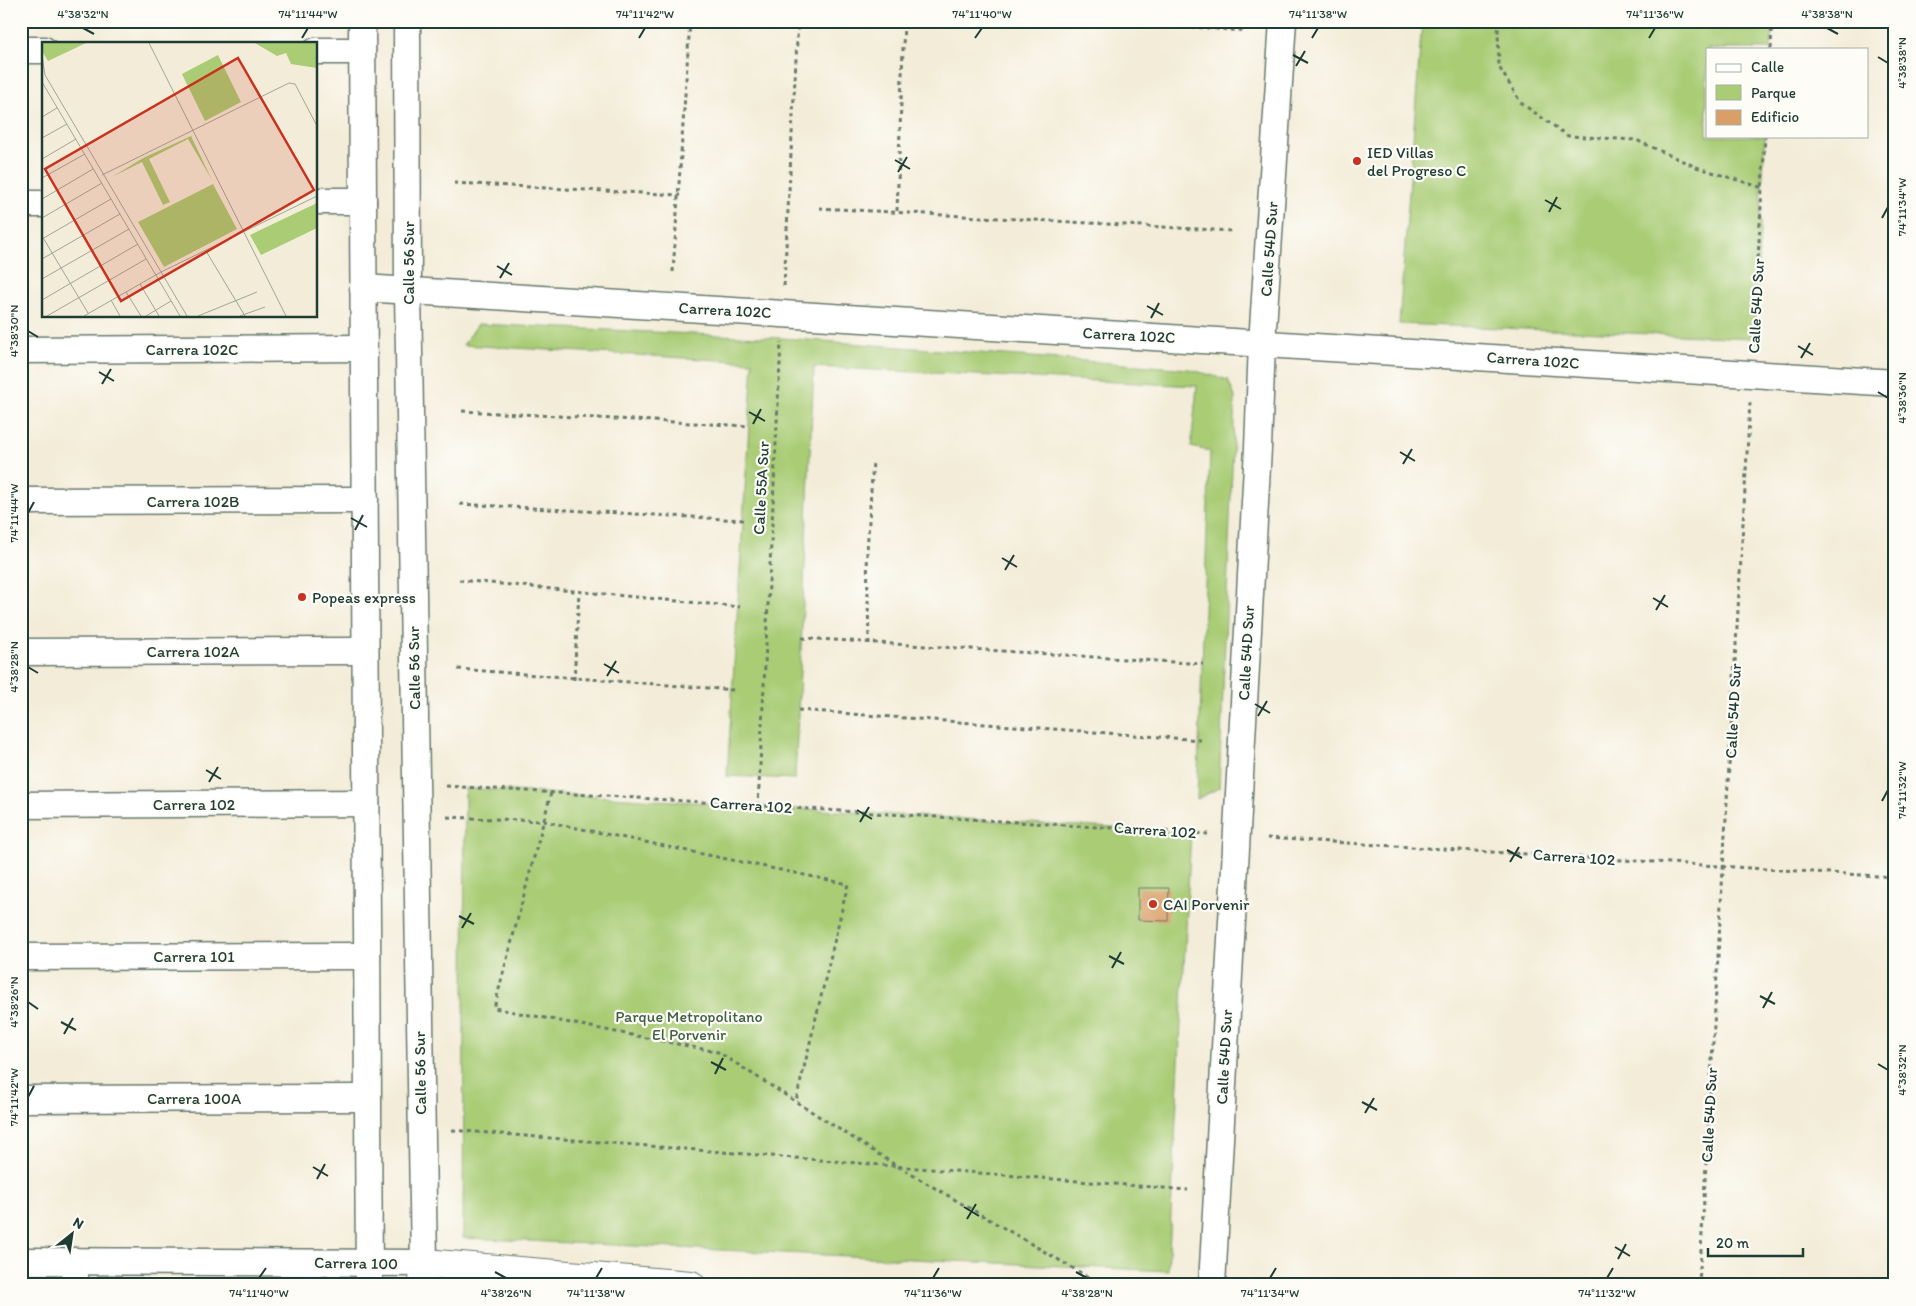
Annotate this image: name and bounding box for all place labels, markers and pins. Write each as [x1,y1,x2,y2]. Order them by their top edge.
place label: IED Villas del Progreso C [1367,143,1466,180]
marker: IED Villas del Progreso C [1351,155,1363,167]
place label: Popeas express [312,588,416,607]
marker: Popeas express [296,591,308,603]
place label: CAI Porvenir [1163,895,1250,914]
marker: CAI Porvenir [1147,898,1159,910]

